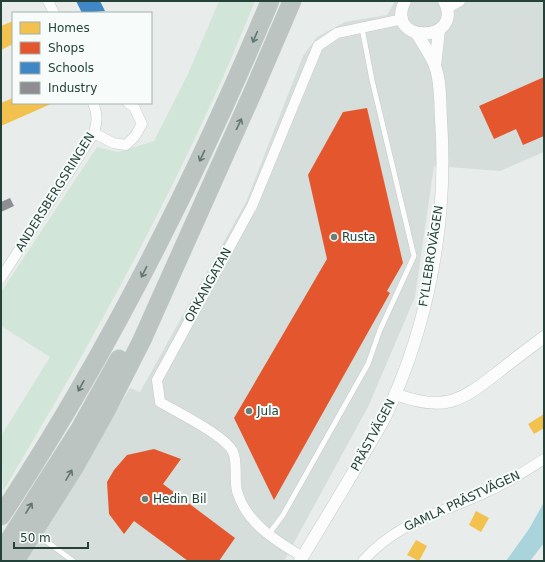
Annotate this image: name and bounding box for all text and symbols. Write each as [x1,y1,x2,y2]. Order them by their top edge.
legend [12,12,152,104]
text: Homes [48,21,90,35]
one-way arrow [250,31,258,43]
text: Shops [48,41,84,55]
text: Schools [48,61,94,75]
text: Industry [48,81,97,95]
one-way arrow [235,118,243,130]
street label: ANDERSBERGSRINGEN [13,130,97,254]
one-way arrow [198,149,205,161]
street label: FYLLEBROVÄGEN [415,204,446,308]
place label: Rusta [342,230,376,244]
marker: Rusta [329,232,339,242]
street label: ORKANGATAN [182,245,234,325]
one-way arrow [140,266,147,278]
one-way arrow [77,380,85,392]
street label: PRÄSTVÄGEN [347,396,398,473]
place label: Jula [256,404,279,418]
marker: Jula [244,406,254,416]
street label: GAMLA PRÄSTVÄGEN [401,467,522,534]
one-way arrow [66,469,74,481]
place label: Hedin Bil [153,492,207,506]
marker: Hedin Bil [140,494,150,504]
one-way arrow [25,503,34,514]
scale bar [14,524,88,550]
text: 50 m [20,531,51,545]

